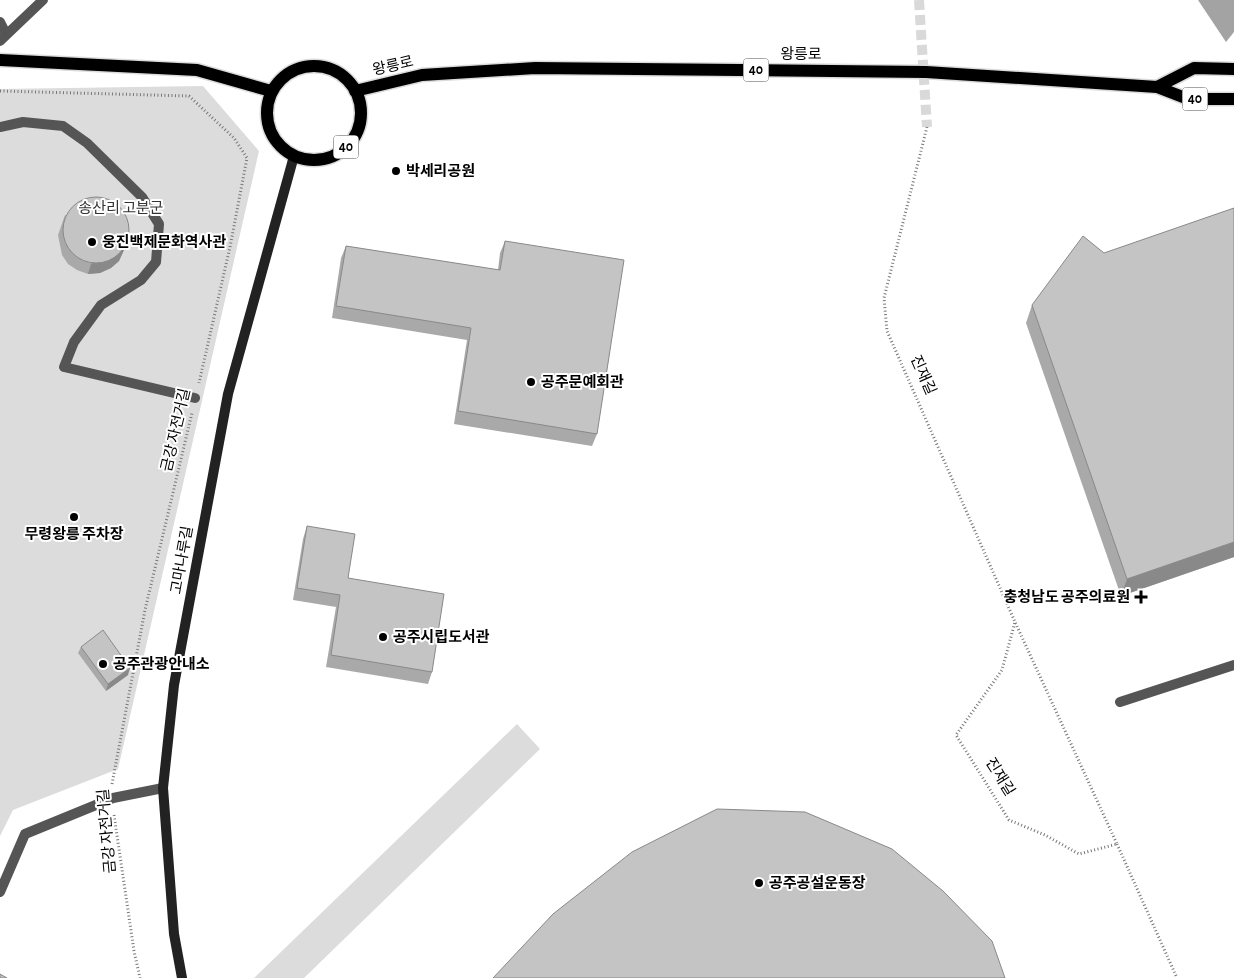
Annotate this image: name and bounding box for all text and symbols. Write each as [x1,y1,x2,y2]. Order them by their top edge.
street label: 왕릉로 [780,46,822,62]
street label: 왕릉로 [371,53,415,78]
road number: 40 [744,58,768,82]
road number: 40 [1182,88,1208,110]
road number: 40 [334,136,358,158]
place label: 박세리공원 [406,163,475,179]
marker: 박세리공원 [390,165,402,177]
park label: 송산리 고분군 [78,200,164,216]
place label: 웅진백제문화역사관 [102,234,226,250]
marker: 웅진백제문화역사관 [86,236,98,248]
street label: 진재길 [908,353,939,397]
place label: 공주문예회관 [541,374,624,390]
marker: 공주문예회관 [525,376,537,388]
street label: 금강 자전거길 [158,387,193,473]
marker: 무령왕릉 주차장 [68,511,80,523]
street label: 고마나루길 [168,525,195,595]
place label: 무령왕릉 주차장 [25,526,124,542]
place label: 충청남도 공주의료원 [1004,589,1130,605]
marker: 충청남도 공주의료원 [1134,590,1148,604]
place label: 공주시립도서관 [393,629,490,645]
marker: 공주시립도서관 [377,631,389,643]
place label: 공주관광안내소 [113,656,210,672]
marker: 공주관광안내소 [97,658,109,670]
street label: 진재길 [983,755,1018,799]
street label: 금강 자전거길 [95,788,118,874]
place label: 공주공설운동장 [769,875,866,891]
marker: 공주공설운동장 [753,877,765,889]

